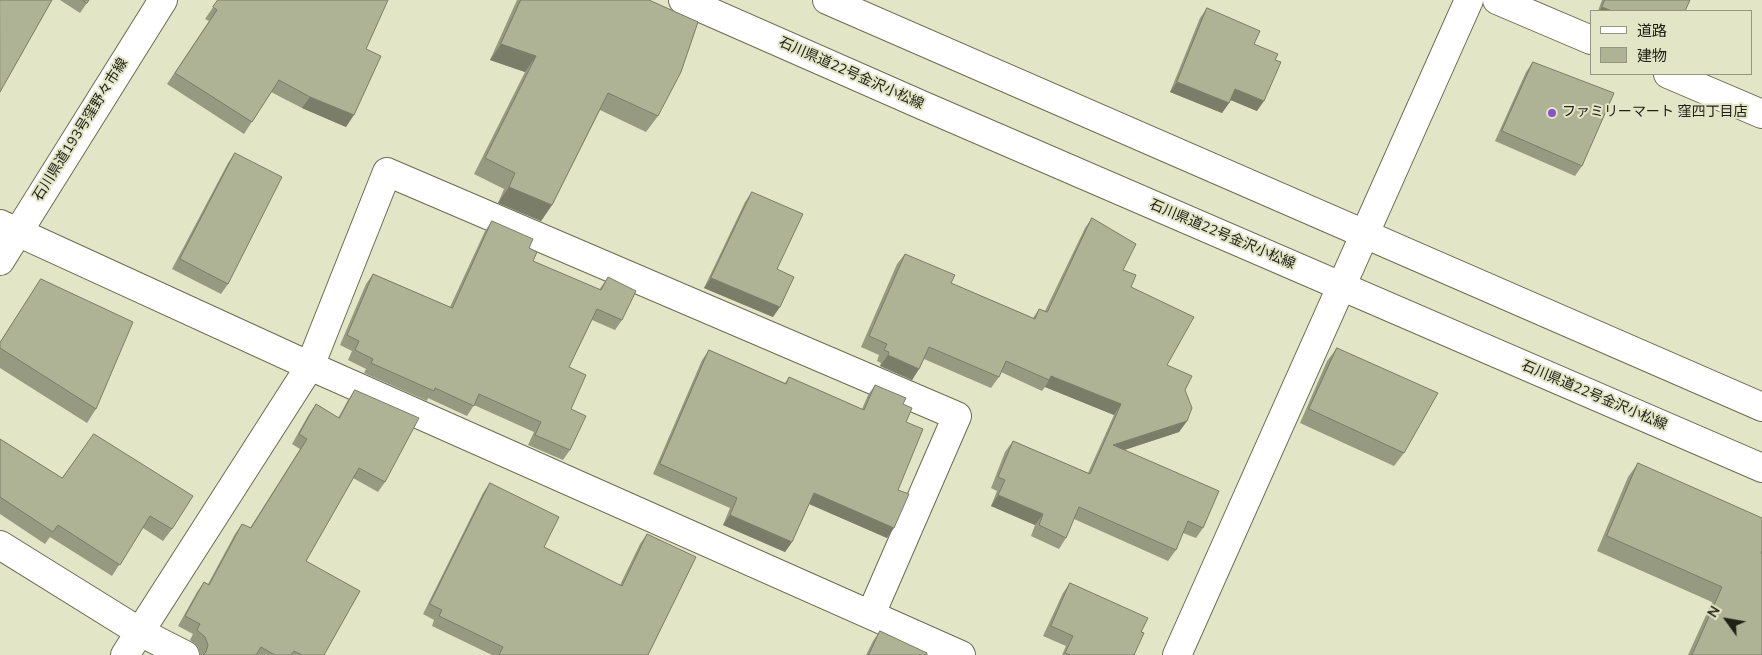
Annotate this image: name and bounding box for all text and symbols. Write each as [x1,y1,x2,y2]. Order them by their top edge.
legend [1590,10,1752,75]
text: 道路 [1637,21,1667,41]
street label: 石川県道22号金沢小松線 [776,34,926,114]
text: 建物 [1637,46,1667,66]
street label: 石川県道193号窪野々市線 [30,55,132,205]
place label: ファミリーマート 窪四丁目店 [1562,105,1748,121]
marker: ファミリーマート 窪四丁目店 [1546,107,1558,119]
street label: 石川県道22号金沢小松線 [1147,197,1297,273]
street label: 石川県道22号金沢小松線 [1519,358,1669,434]
north arrow [1702,595,1752,645]
text: N [1703,602,1725,621]

